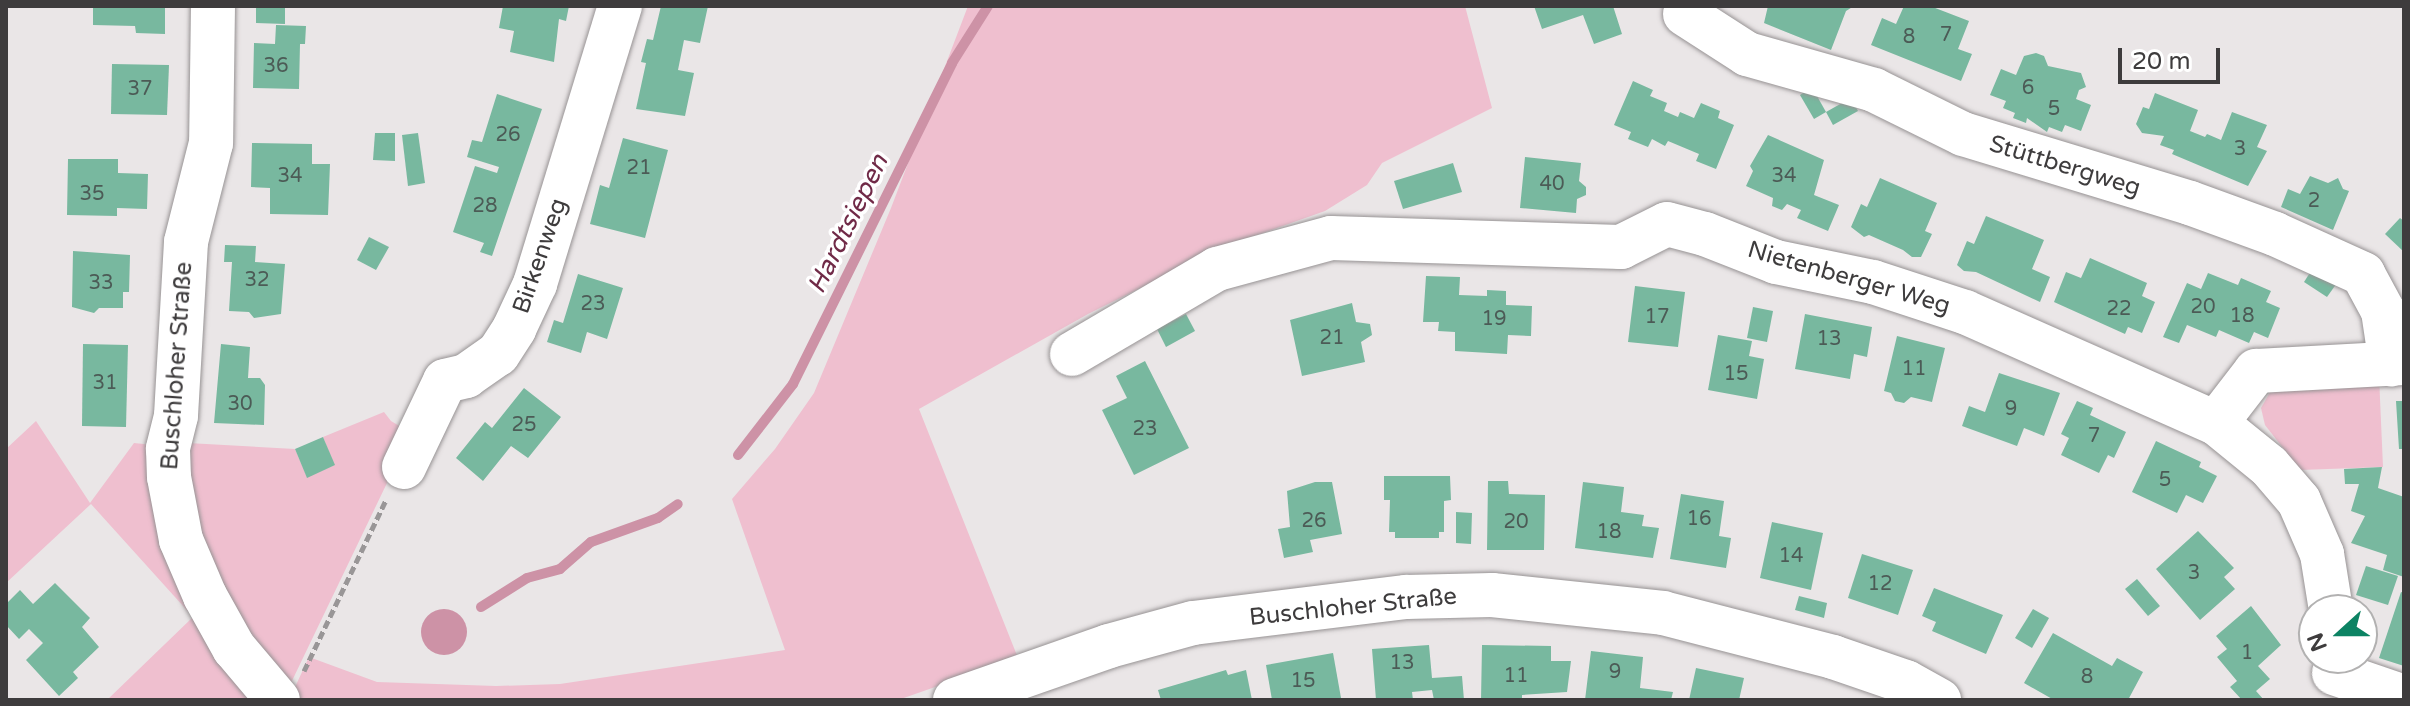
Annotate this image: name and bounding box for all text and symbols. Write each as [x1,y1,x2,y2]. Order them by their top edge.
house number: 7 [1940,23,1952,47]
house number: 8 [1903,25,1915,49]
scale bar [2122,32,2224,82]
text: 20 m [2132,47,2190,76]
house number: 36 [263,54,289,78]
house number: 6 [2022,76,2034,100]
house number: 37 [127,77,153,101]
house number: 5 [2048,97,2060,121]
house number: 26 [495,123,521,147]
street label: Stüttbergweg [1986,129,2144,203]
house number: 3 [2234,137,2246,161]
water label: Hardtsiepen [801,149,895,299]
house number: 21 [626,156,652,180]
house number: 34 [277,164,303,188]
house number: 34 [1771,164,1797,188]
house number: 40 [1539,172,1565,196]
house number: 35 [79,182,105,206]
house number: 2 [2308,189,2320,213]
house number: 28 [472,194,498,218]
street label: Birkenweg [507,195,573,317]
street label: Nietenberger Weg [1744,235,1954,321]
street label: Buschloher Straße [155,261,199,471]
house number: 32 [244,268,270,292]
house number: 33 [88,271,114,295]
house number: 23 [580,292,606,316]
house number: 20 [2190,295,2216,319]
house number: 22 [2106,297,2132,321]
house number: 18 [2229,304,2255,328]
house number: 17 [1644,305,1670,329]
house number: 19 [1481,307,1507,331]
house number: 21 [1319,326,1345,350]
house number: 13 [1816,327,1842,351]
house number: 11 [1901,357,1927,381]
house number: 15 [1723,362,1749,386]
house number: 31 [92,371,118,395]
house number: 30 [227,392,253,416]
house number: 9 [2005,397,2017,421]
house number: 25 [511,413,537,437]
house number: 23 [1132,417,1158,441]
house number: 7 [2088,424,2100,448]
house number: 5 [2159,468,2171,492]
house number: 16 [1686,507,1712,531]
house number: 26 [1301,509,1327,533]
house number: 20 [1503,510,1529,534]
house number: 18 [1596,520,1622,544]
house number: 14 [1778,544,1804,568]
house number: 3 [2188,561,2200,585]
house number: 12 [1867,572,1893,596]
street label: Buschloher Straße [1248,582,1458,632]
north arrow [2298,594,2378,674]
text: N [2302,629,2333,655]
house number: 1 [2241,641,2253,665]
house number: 13 [1389,651,1415,675]
house number: 9 [1609,660,1621,684]
house number: 11 [1503,664,1529,688]
house number: 8 [2081,665,2093,689]
house number: 15 [1290,669,1316,693]

